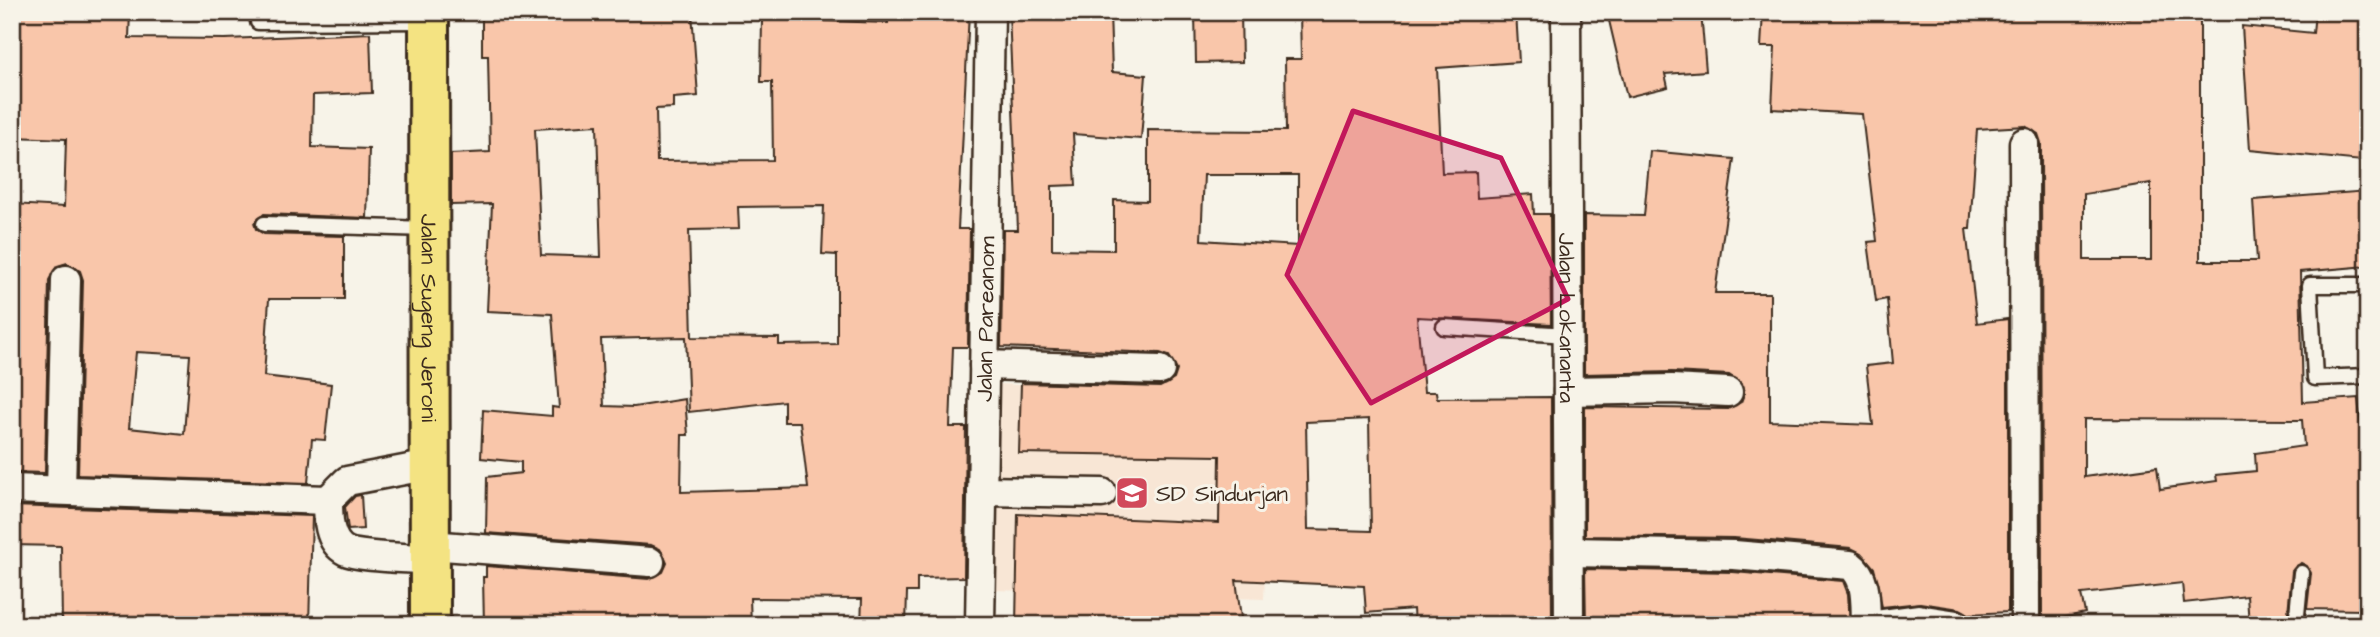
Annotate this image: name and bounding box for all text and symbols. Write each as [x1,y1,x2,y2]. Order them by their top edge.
street label: Jalan Sugeng Jeroni [411,214,445,423]
street label: Jalan Lokananta [1550,233,1583,404]
street label: Jalan Pareanom [969,236,1003,402]
school or university icon: SD Sindurjan [1113,474,1151,512]
place label: SD Sindurjan [1156,478,1288,510]

